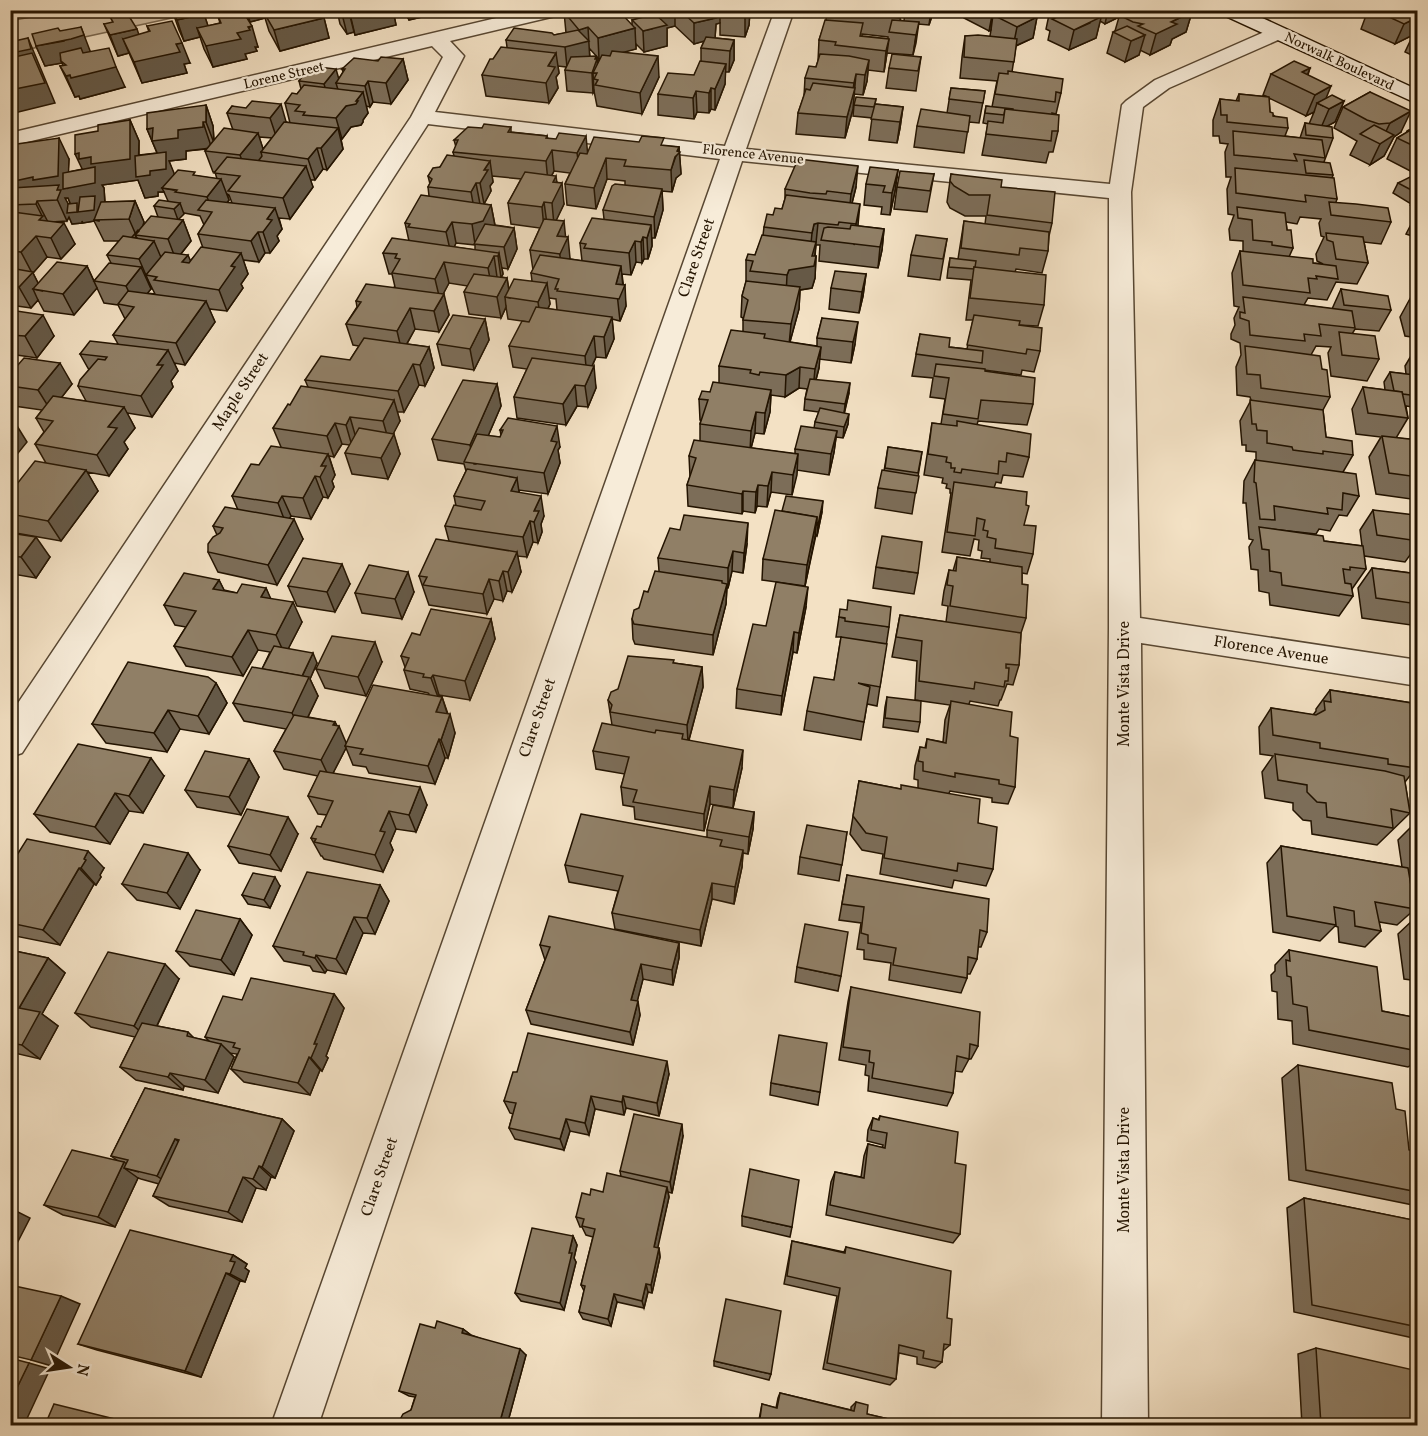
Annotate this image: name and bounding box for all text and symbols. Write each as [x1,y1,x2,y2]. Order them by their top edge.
street label: Norwalk Boulevard [1281,28,1397,96]
street label: Lorene Street [242,57,326,95]
street label: Florence Avenue [701,140,805,170]
street label: Clare Street [673,215,721,301]
street label: Maple Street [207,348,275,435]
street label: Monte Vista Drive [1114,621,1136,747]
street label: Florence Avenue [1212,631,1330,671]
street label: Clare Street [514,675,562,761]
street label: Monte Vista Drive [1114,1107,1136,1233]
street label: Clare Street [356,1134,404,1220]
north arrow [39,1337,99,1397]
text: N [70,1362,94,1378]

